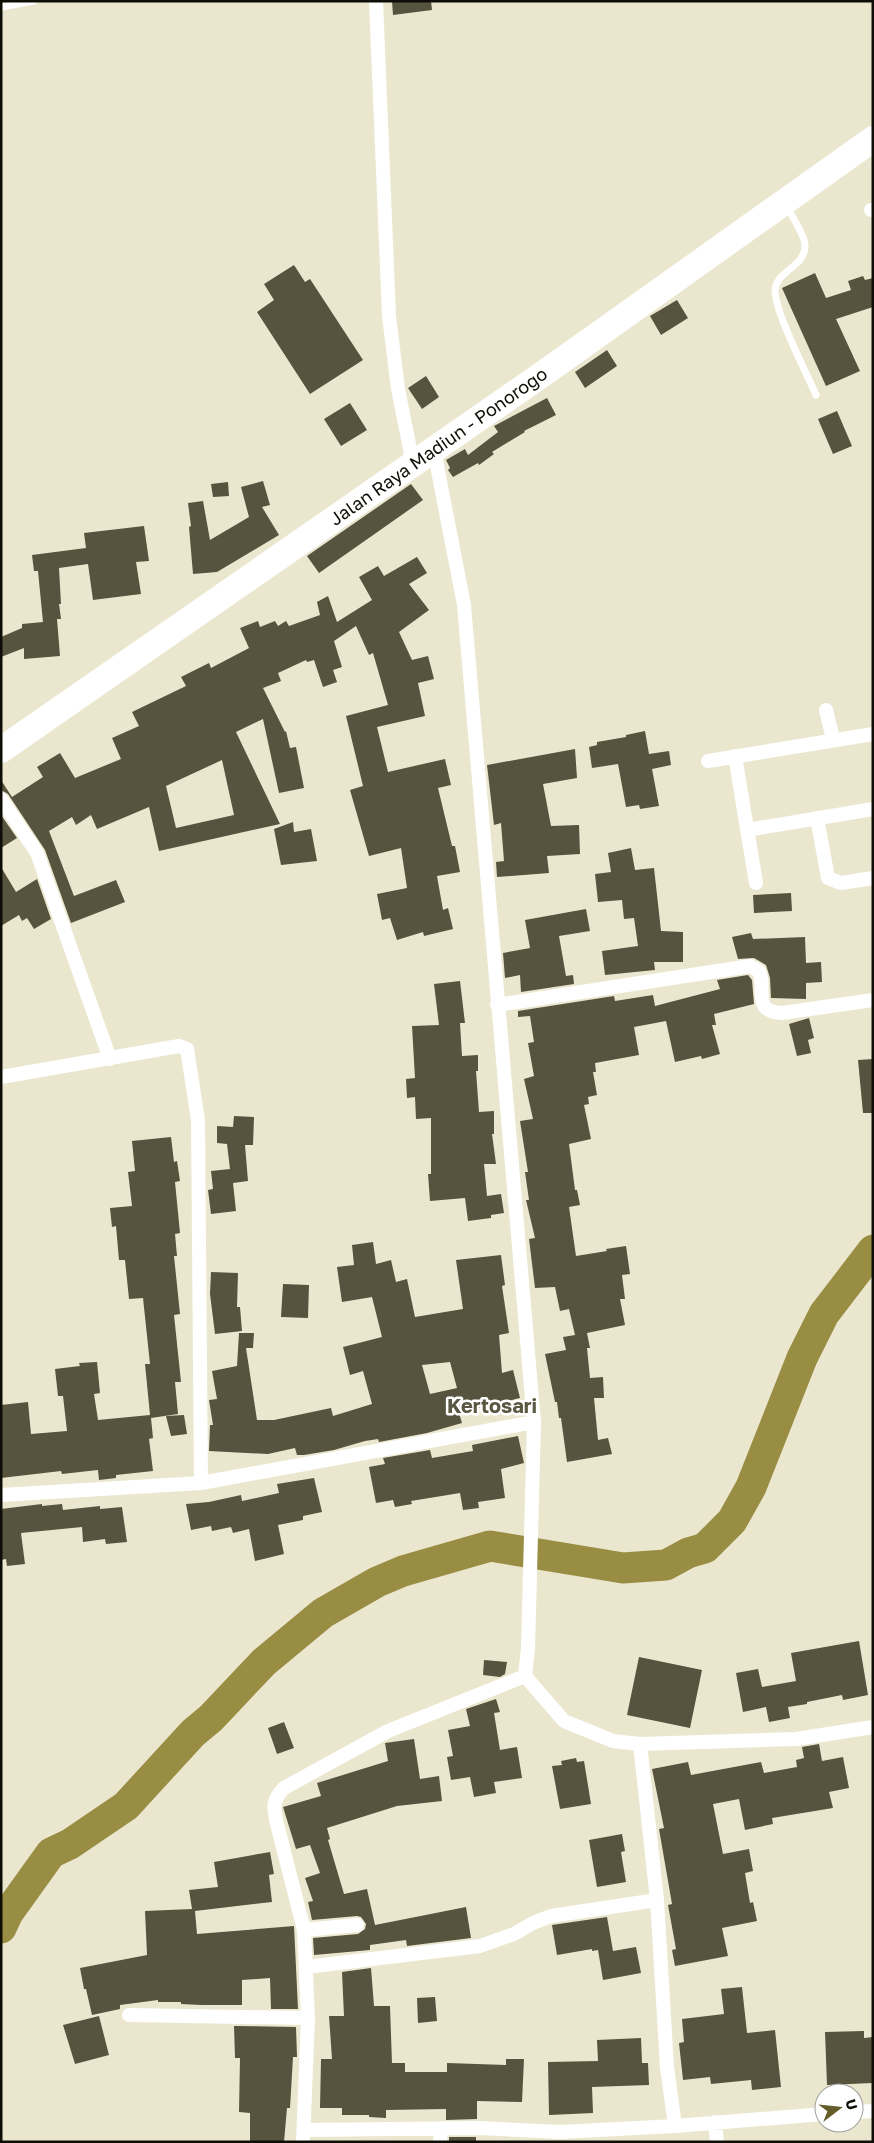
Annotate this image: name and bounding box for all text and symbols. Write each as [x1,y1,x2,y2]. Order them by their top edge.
street label: Jalan Raya Madiun - Ponorogo [325,362,551,530]
district label: Kertosari [447,1393,537,1417]
north arrow [814,2083,864,2133]
text: U [842,2097,862,2112]

